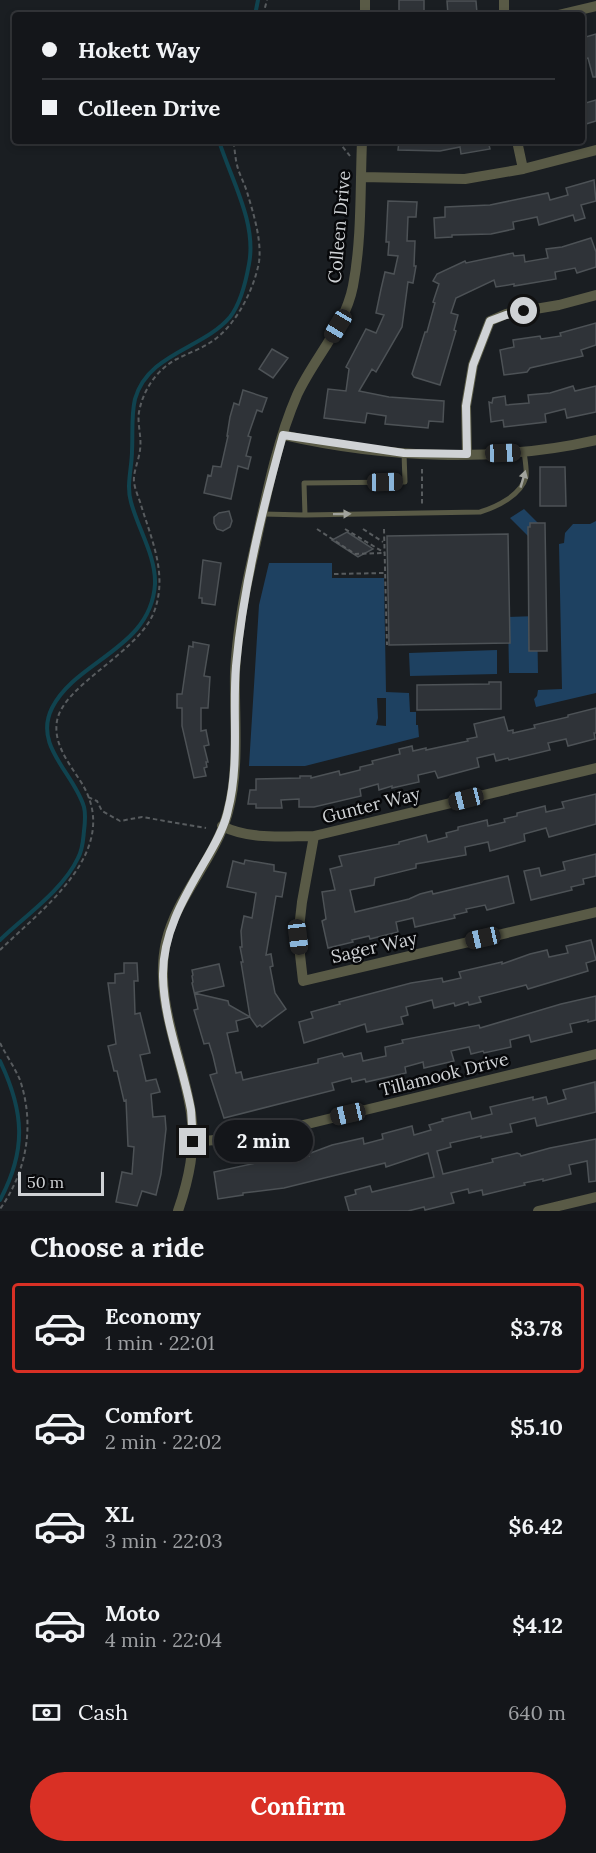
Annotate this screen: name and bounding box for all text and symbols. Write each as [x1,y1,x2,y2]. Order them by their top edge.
text: Hokett Way [78,36,200,64]
text: Colleen Drive [78,94,220,122]
street label: Colleen Drive [323,169,355,284]
route start [510,297,537,324]
car [321,306,355,346]
car [485,443,521,463]
one-way arrow [519,470,528,488]
car [367,473,403,491]
one-way arrow [333,509,352,519]
street label: Gunter Way [320,782,423,828]
car [446,786,486,812]
car [287,918,309,956]
car [463,925,503,951]
street label: Sager Way [329,926,420,968]
street label: Tillamook Drive [377,1047,511,1101]
car [328,1101,368,1127]
callout: 2 min [214,1121,313,1163]
route end [179,1128,206,1155]
text: 2 min [237,1128,290,1153]
scale bar [18,1169,104,1196]
text: 50 m [27,1172,64,1192]
text: Choose a ride [30,1230,204,1264]
icon: car [33,1301,87,1355]
text: Economy [105,1302,201,1330]
text: $3.78 [510,1314,563,1342]
text: 1 min · 22:01 [105,1330,215,1355]
icon: car [33,1400,87,1454]
text: Comfort [105,1401,193,1429]
text: $5.10 [510,1413,563,1441]
text: 2 min · 22:02 [105,1429,222,1454]
icon: car [33,1499,87,1553]
text: XL [105,1500,134,1528]
text: $6.42 [509,1512,563,1540]
text: 3 min · 22:03 [105,1528,223,1553]
icon: car [33,1598,87,1652]
text: Moto [105,1599,160,1627]
text: $4.12 [512,1611,563,1639]
text: 4 min · 22:04 [105,1627,222,1652]
icon: cash [30,1696,63,1729]
text: Cash [78,1698,128,1726]
text: 640 m [508,1700,566,1725]
button: Confirm [30,1772,566,1841]

